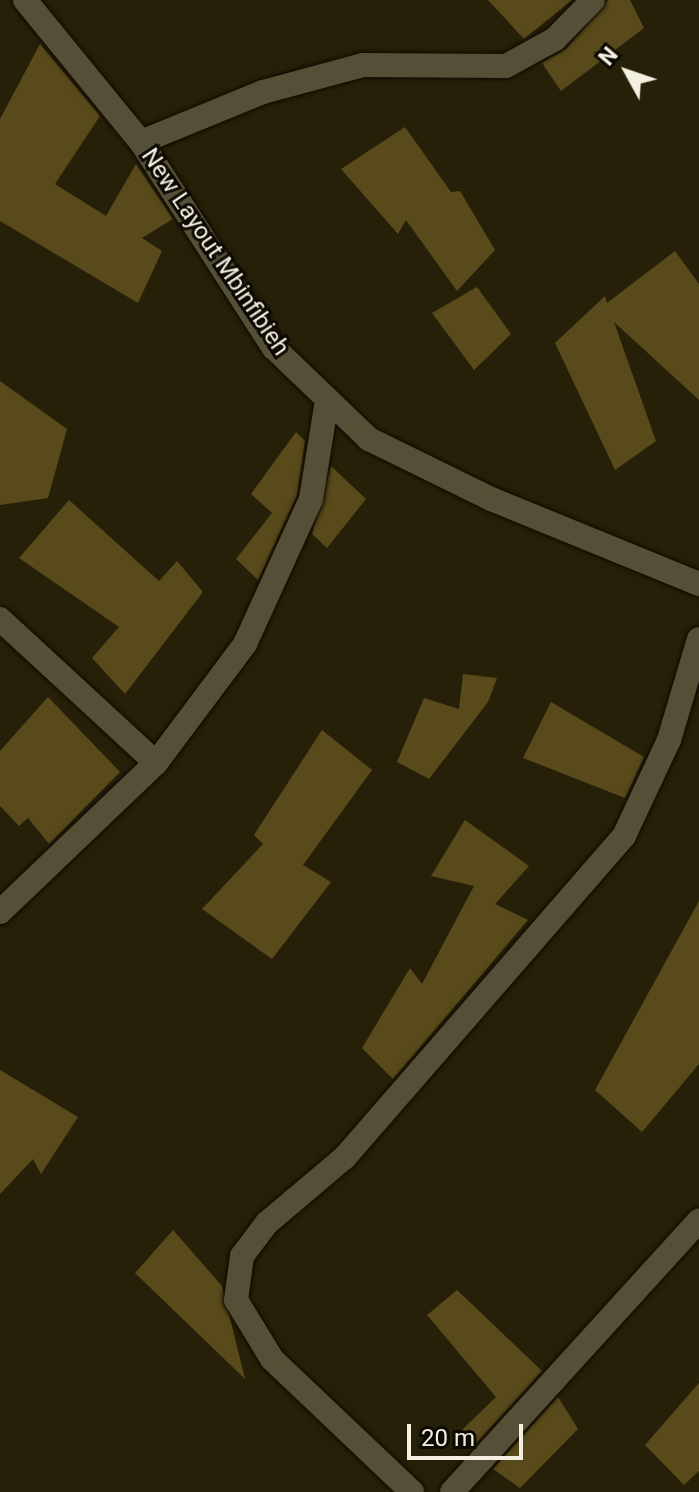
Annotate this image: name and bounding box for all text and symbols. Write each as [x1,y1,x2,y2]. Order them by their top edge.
north arrow [587,32,667,112]
text: N [594,42,623,70]
street label: New Layout Mbinfibieh [135,143,295,361]
scale bar [411,1408,527,1458]
text: 20 m [421,1424,475,1452]

